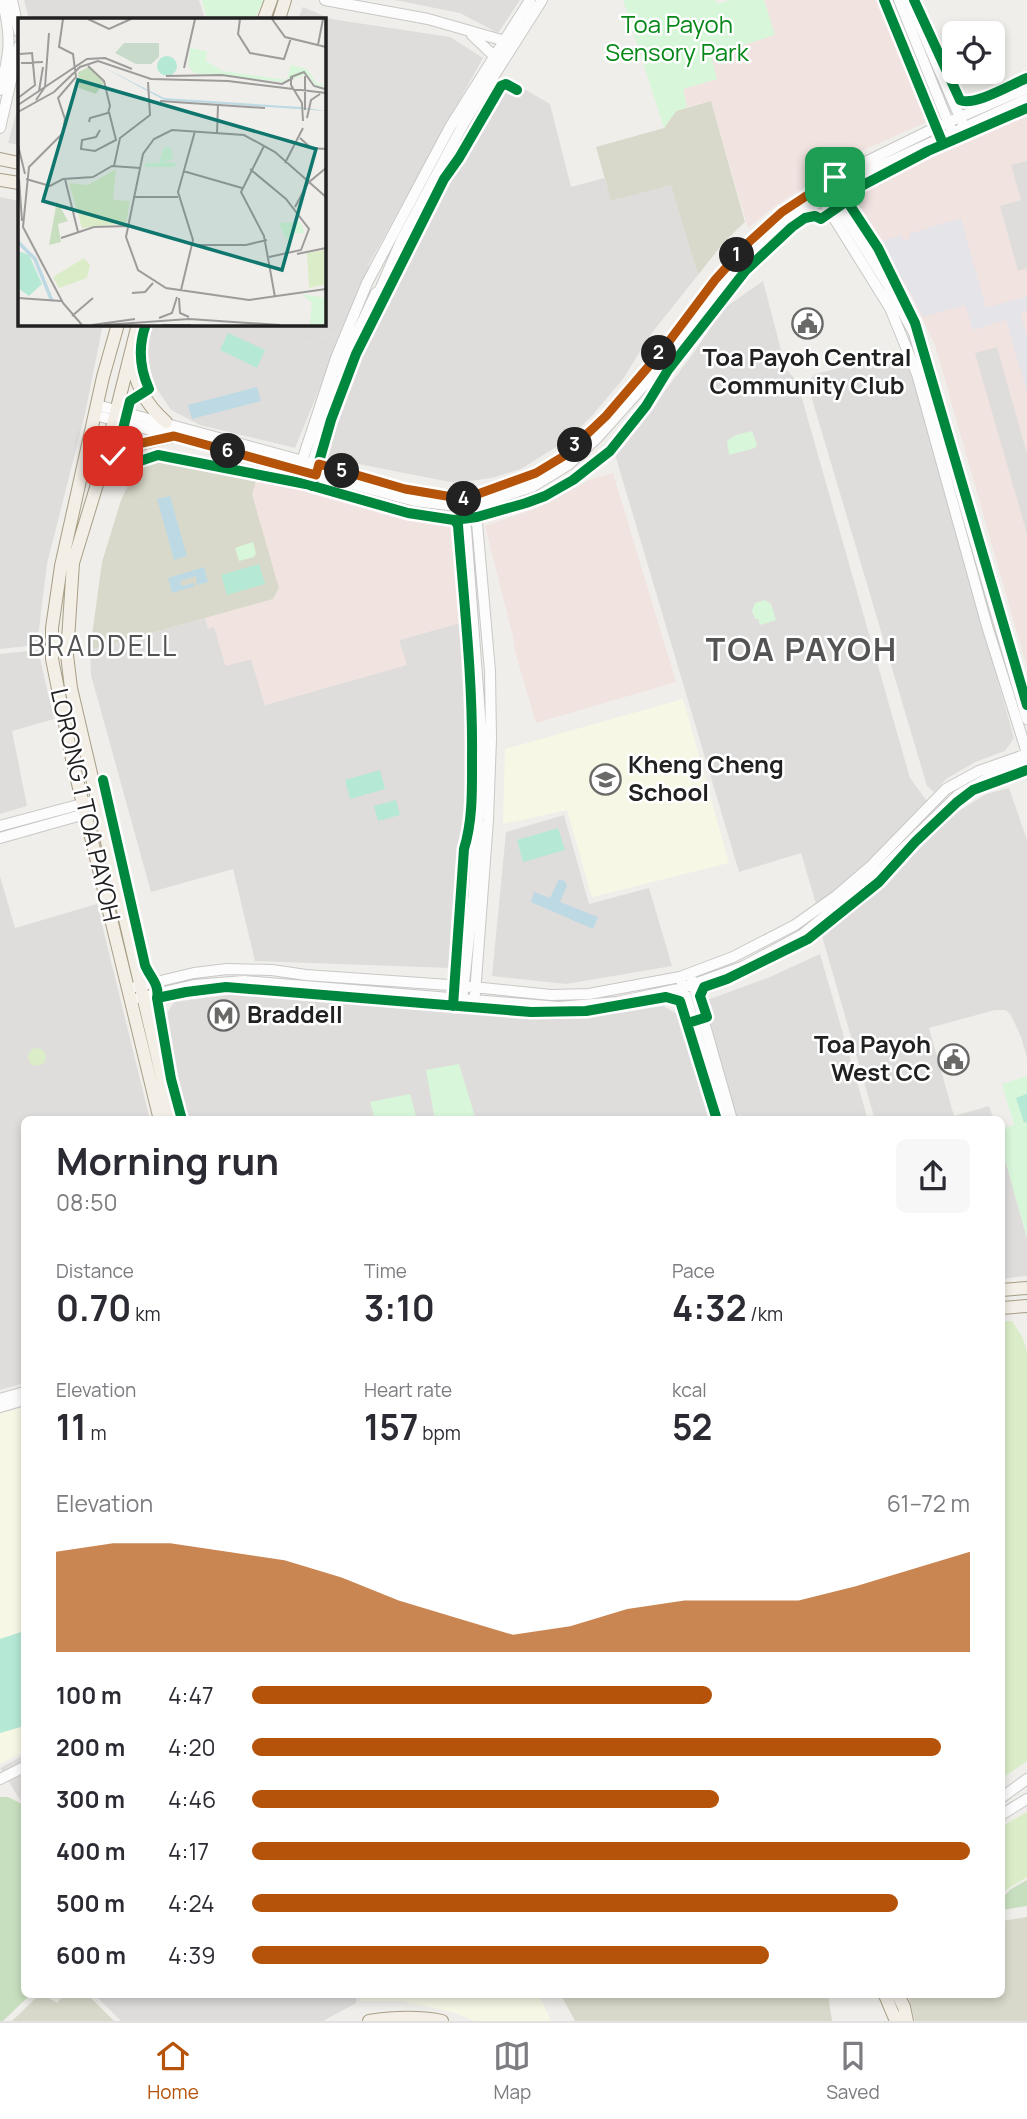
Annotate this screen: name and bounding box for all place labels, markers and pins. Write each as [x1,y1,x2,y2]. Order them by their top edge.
pin [805,147,865,207]
pin: 1 [720,238,754,272]
public building icon: Toa Payoh Central Community Club [790,307,824,341]
pin: 2 [642,336,676,370]
place label: Toa Payoh Central Community Club [703,340,911,401]
pin [83,426,143,486]
pin: 3 [558,428,592,462]
pin: 6 [210,434,246,468]
pin: 5 [324,454,360,489]
pin: 4 [447,482,482,516]
place label: Kheng Cheng School [628,747,784,808]
school or university icon: Kheng Cheng School [588,762,622,796]
place label: Braddell [247,997,343,1030]
metro station icon: Braddell [207,998,241,1032]
place label: Toa Payoh West CC [814,1027,931,1088]
public building icon: Toa Payoh West CC [937,1042,971,1076]

